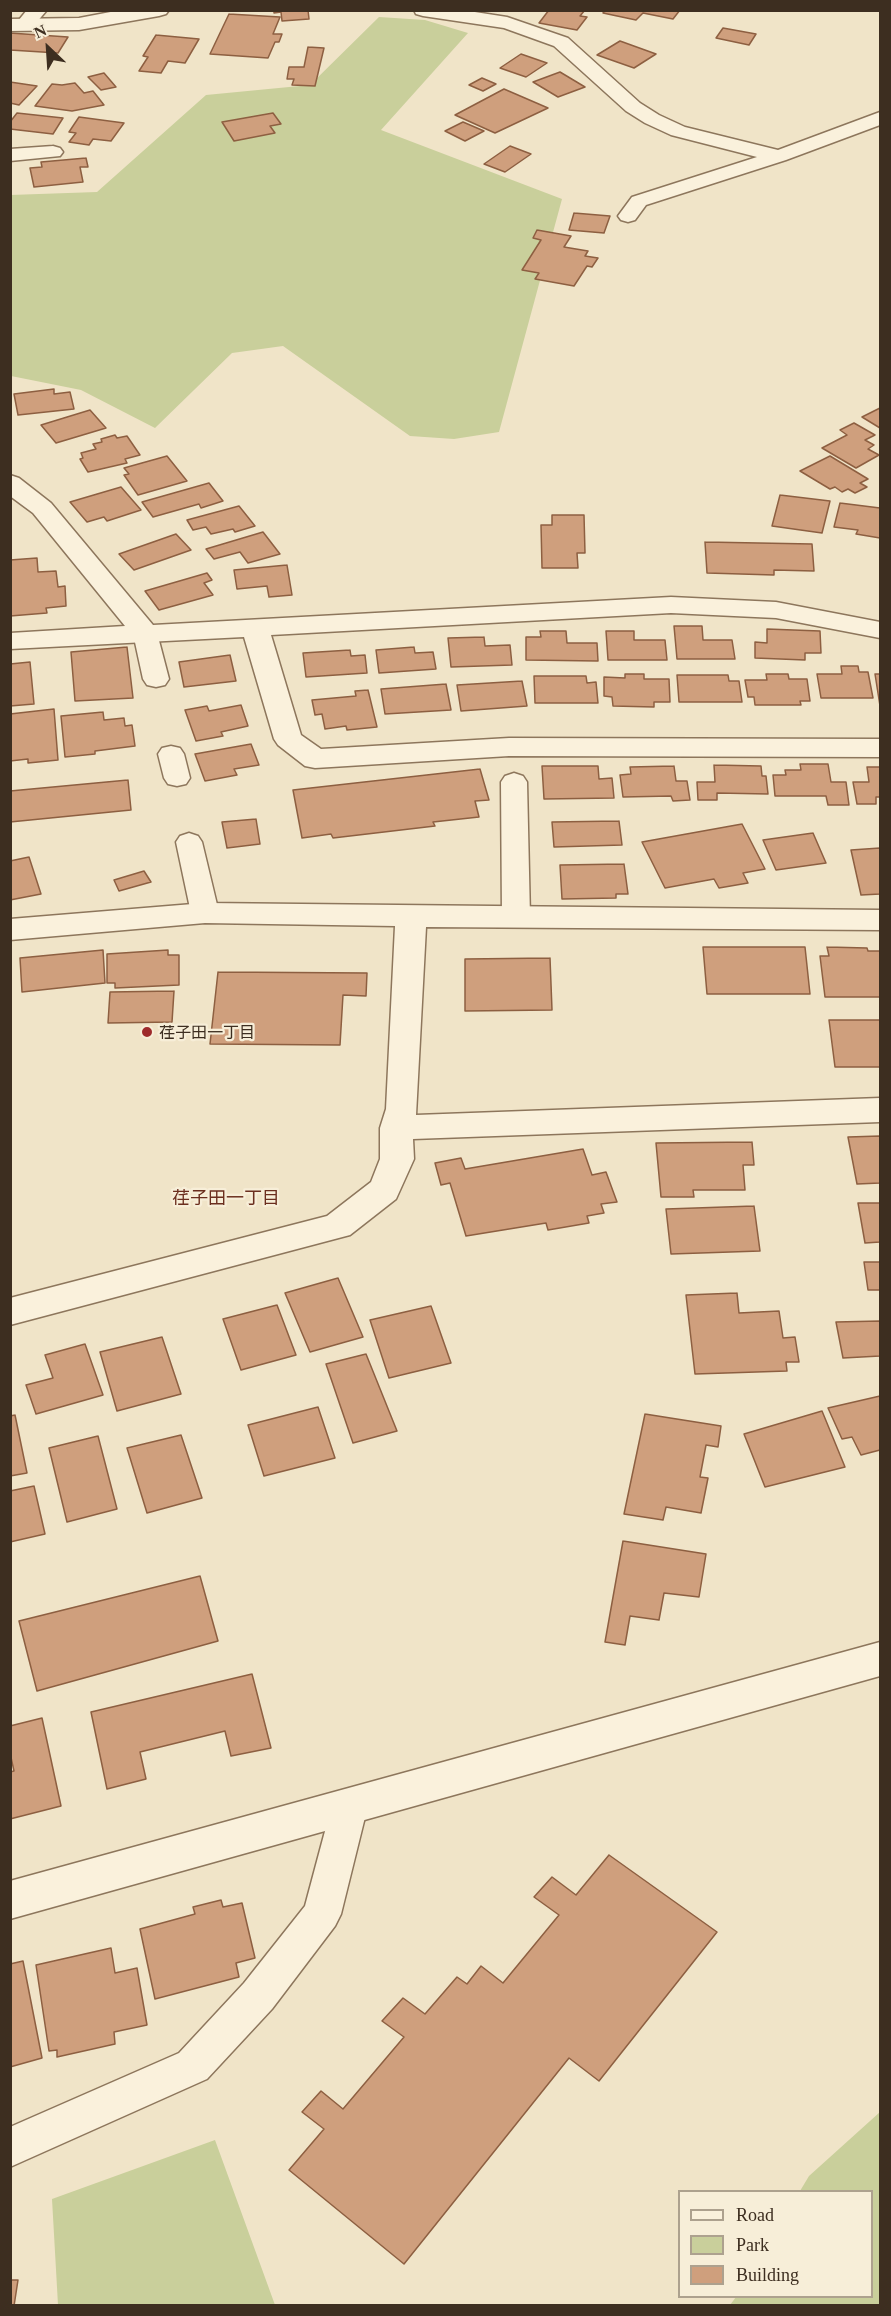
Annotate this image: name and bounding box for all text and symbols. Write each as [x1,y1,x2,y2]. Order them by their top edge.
north arrow [18,18,78,78]
text: N [31,21,49,41]
place label: 荏子田一丁目 [159,1022,255,1042]
marker: 荏子田一丁目 [140,1025,154,1039]
district label: 荏子田一丁目 [172,1186,280,1208]
legend [678,2190,873,2298]
text: Road [736,2205,774,2225]
text: Park [736,2235,769,2255]
text: Building [736,2265,799,2285]

